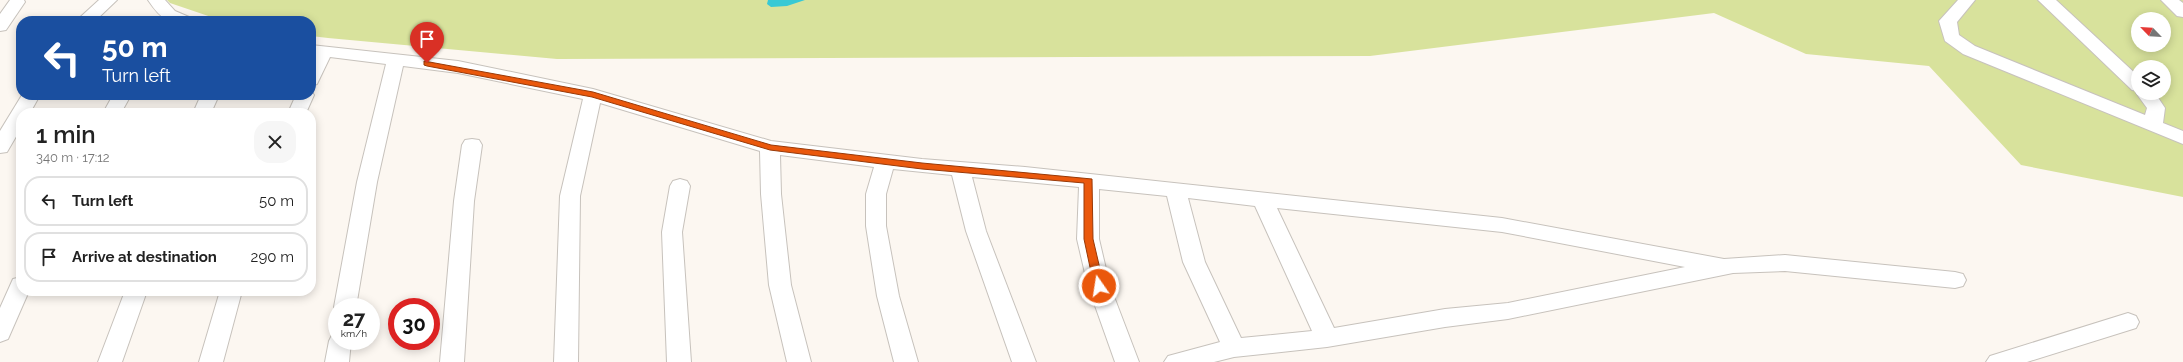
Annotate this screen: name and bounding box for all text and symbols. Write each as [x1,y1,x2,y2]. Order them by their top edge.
north arrow [2131,12,2171,52]
map controls [2131,12,2171,100]
pin [410,22,444,63]
icon: arrive [416,28,438,50]
text: 50 m [102,31,168,64]
icon: left [36,32,88,84]
button: layers [2131,60,2171,100]
text: Turn left [102,65,171,86]
text: 1 min [36,120,96,149]
button: close [254,121,296,163]
text: 340 m · 17:12 [36,150,110,165]
icon: left [38,190,60,212]
text: Turn left [72,192,133,210]
text: 50 m [259,192,294,210]
icon: arrive [38,246,60,268]
text: Arrive at destination [72,248,217,266]
text: 290 m [251,248,294,266]
position arrow [1078,265,1120,307]
speed limit sign: 30 [388,298,440,350]
text: 27 [343,307,365,331]
text: km/h [341,328,367,339]

